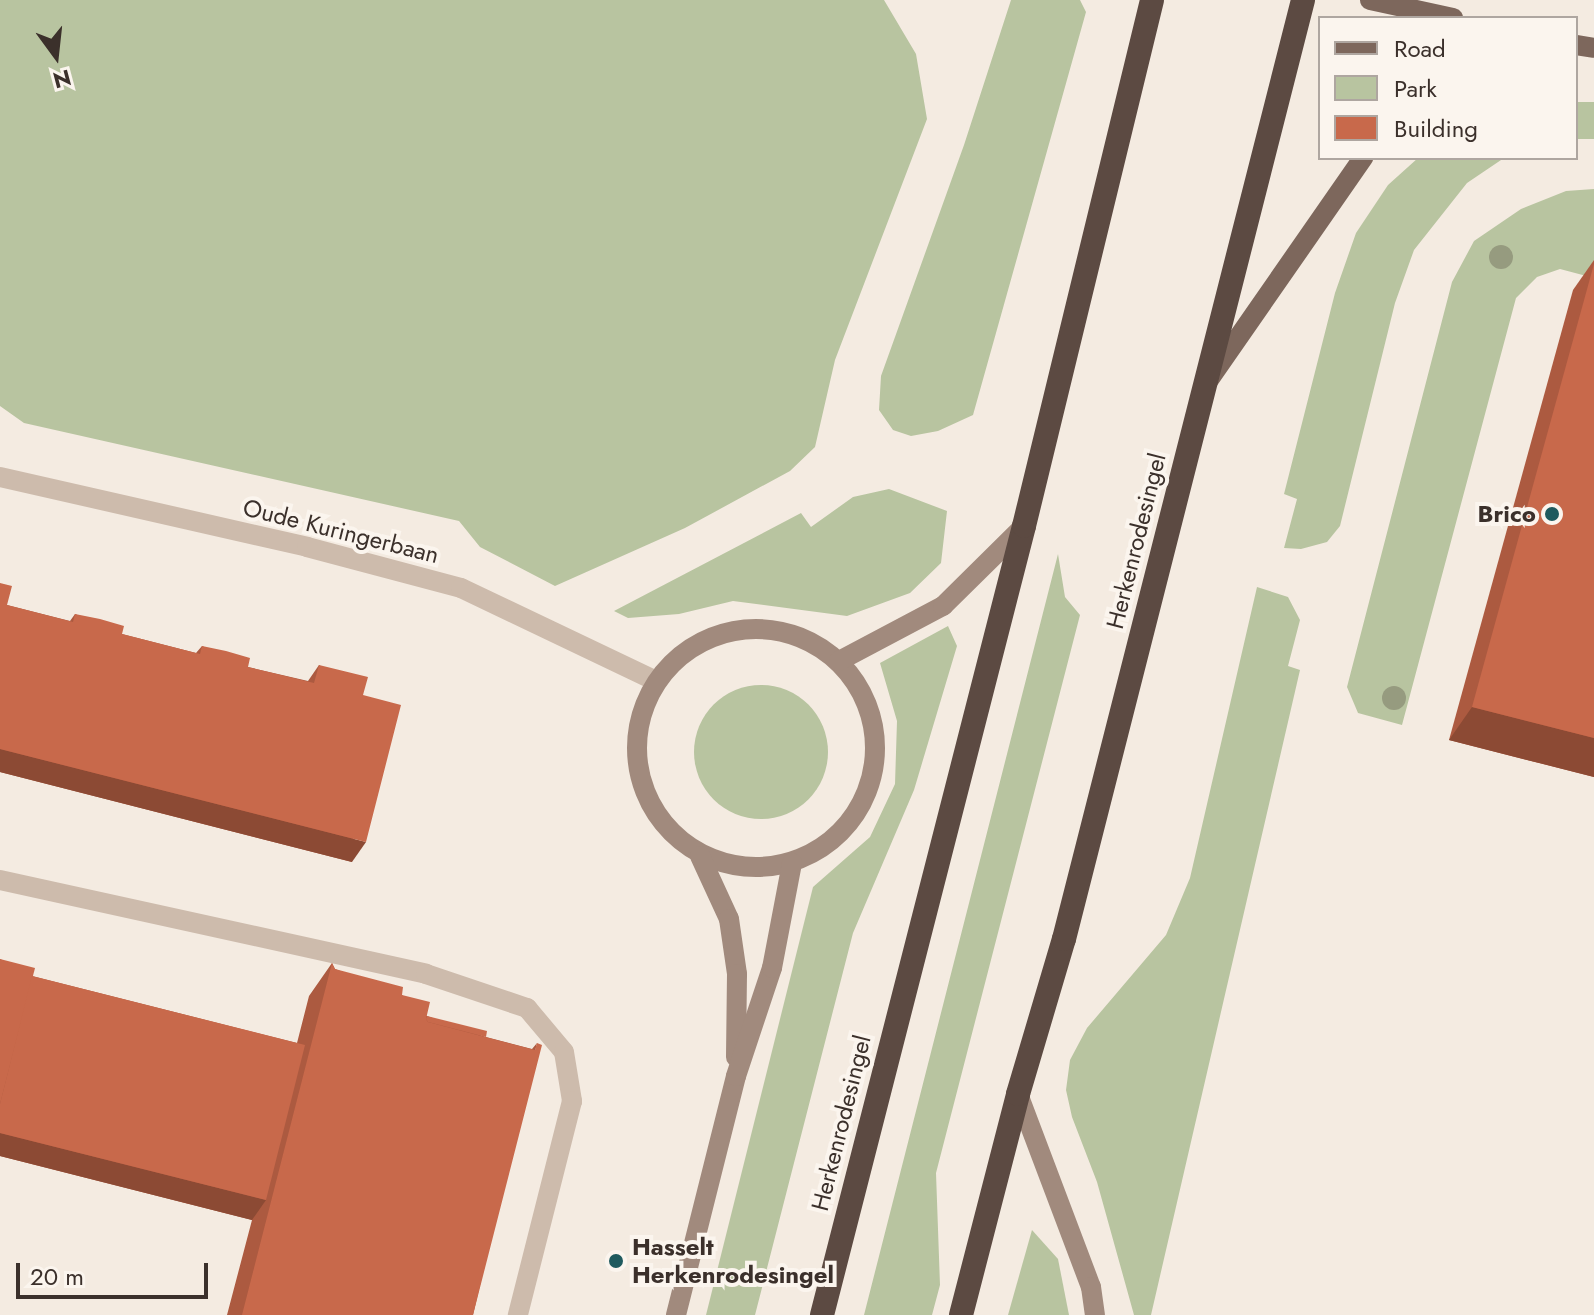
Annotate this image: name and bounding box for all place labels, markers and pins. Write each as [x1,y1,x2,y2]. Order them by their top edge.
place label: Brico [1478,500,1536,528]
marker: Brico [1543,505,1561,523]
place label: Hasselt Herkenrodesingel [632,1233,834,1289]
marker: Hasselt Herkenrodesingel [607,1252,625,1270]

